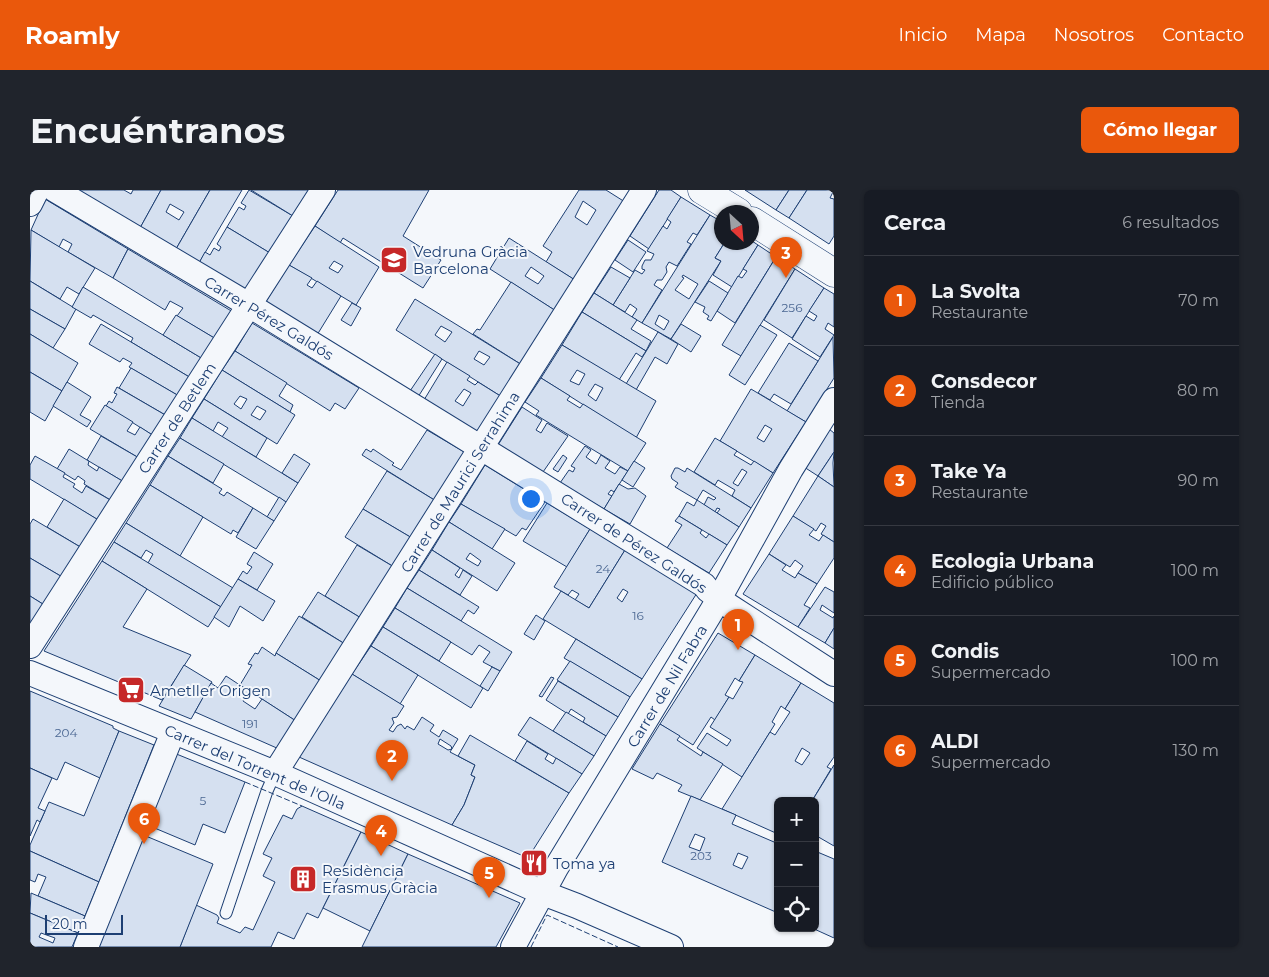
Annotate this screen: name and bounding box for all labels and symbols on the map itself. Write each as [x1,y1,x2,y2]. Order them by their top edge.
north arrow [714,205,759,250]
pin: 3 [770,237,802,278]
place label: Vedruna Gràcia Barcelona [413,242,528,278]
school or university icon: Vedruna Gràcia Barcelona [379,245,409,275]
street label: Carrer Pérez Galdós [201,272,337,364]
house number: 256 [782,300,802,315]
street label: Carrer de Betlem [134,359,220,477]
street label: Carrer de Maurici Serrahima [396,388,524,576]
your location [518,486,544,512]
street label: Carrer de Pérez Galdós [557,489,711,597]
house number: 24 [596,561,610,576]
house number: 16 [632,608,644,623]
pin: 1 [722,609,754,650]
street label: Carrer de Nil Fabra [623,621,711,751]
supermarket icon: Ametller Origen [116,675,146,705]
place label: Ametller Origen [150,681,271,700]
house number: 191 [242,716,258,731]
street label: Carrer del Torrent de l'Olla [162,720,348,814]
house number: 204 [55,725,77,740]
pin: 2 [376,740,408,781]
house number: 5 [200,793,207,808]
pin: 6 [128,803,160,844]
pin: 4 [365,815,397,856]
restaurant icon: Toma ya [519,848,549,878]
house number: 203 [690,848,712,863]
place label: Toma ya [553,854,616,873]
pin: 5 [473,857,505,898]
place label: Residència Erasmus Gràcia [322,861,438,897]
building icon: Residència Erasmus Gràcia [288,864,318,894]
scale bar [45,912,122,935]

